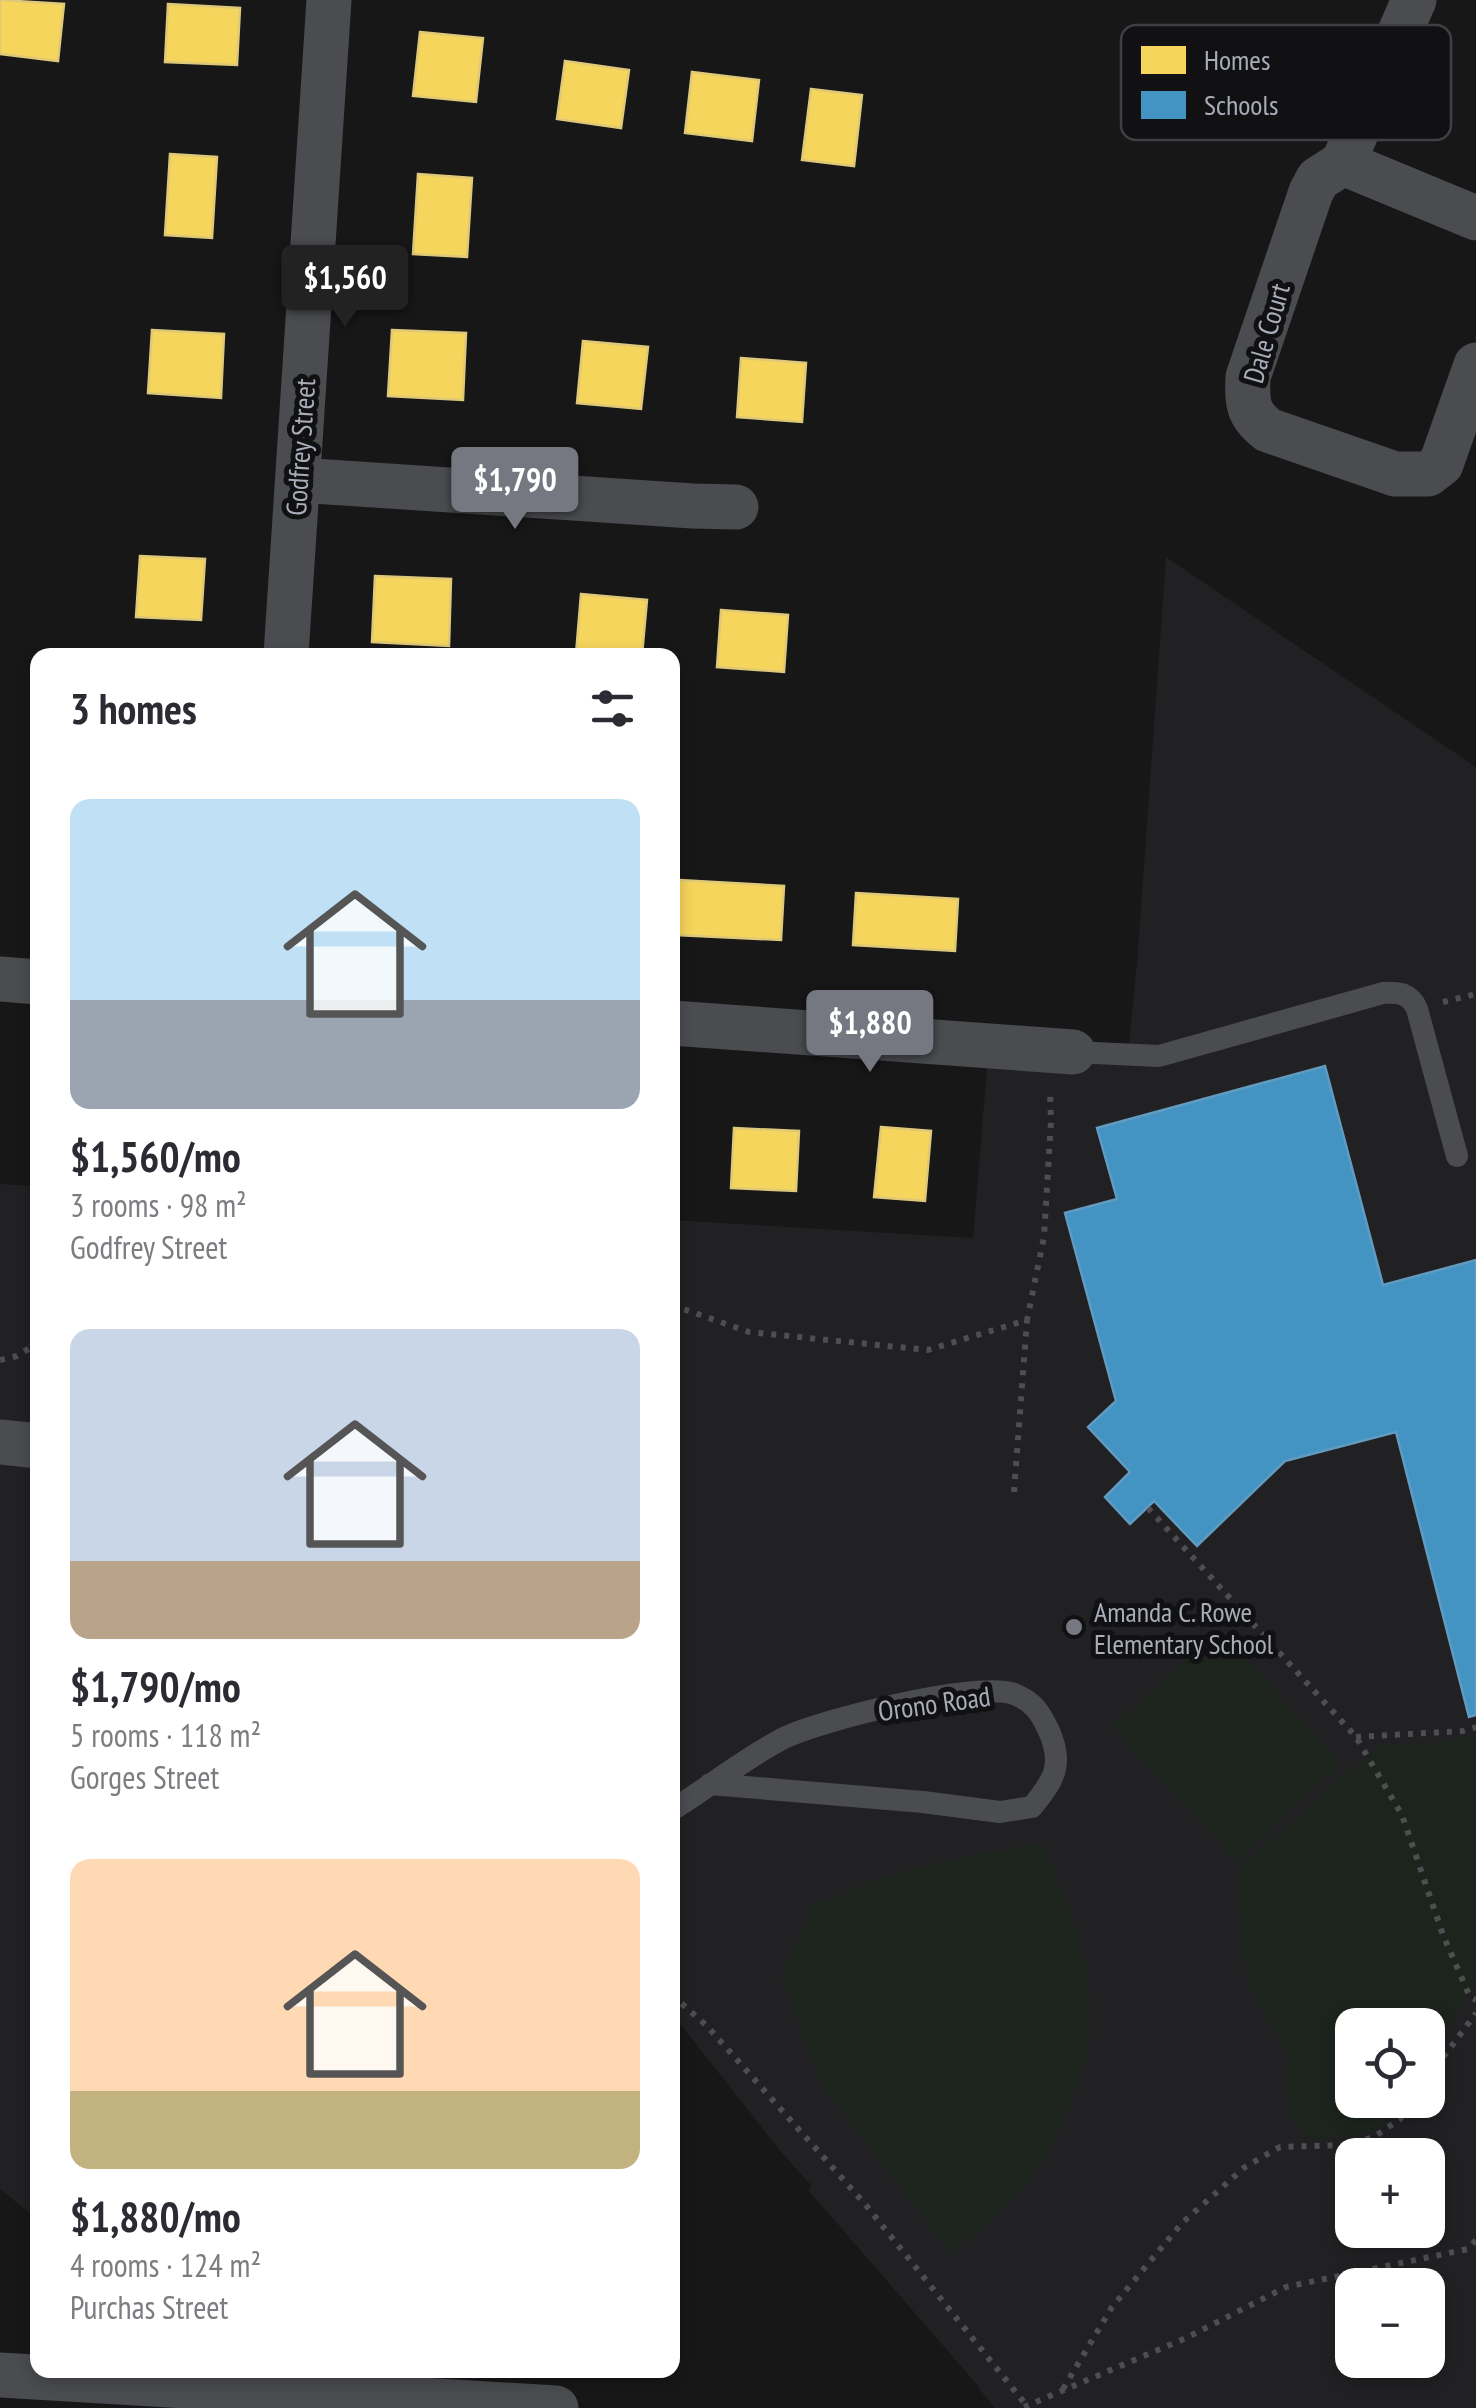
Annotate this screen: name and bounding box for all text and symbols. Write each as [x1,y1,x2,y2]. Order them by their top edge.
legend [1121,25,1451,140]
text: Homes [1204,41,1270,78]
text: Schools [1204,86,1278,123]
pin: $1,560 [264,245,426,330]
text: $1,560 [303,256,387,298]
street label: Dale Court [1234,278,1298,387]
street label: Godfrey Street [277,377,323,517]
pin: $1,790 [434,447,596,532]
text: $1,790 [473,458,557,500]
text: 3 homes [70,681,197,736]
icon: filters [585,681,640,736]
icon: home [265,864,445,1044]
pin: $1,880 [789,990,951,1075]
text: $1,880 [828,1001,912,1043]
text: $1,560/mo [70,1129,241,1184]
text: 3 rooms · 98 m² [70,1184,247,1226]
text: Godfrey Street [70,1226,227,1268]
icon: home [265,1394,445,1574]
place label: Amanda C. Rowe Elementary School [1094,1593,1274,1662]
marker: Amanda C. Rowe Elementary School [1063,1616,1085,1638]
text: $1,790/mo [70,1659,241,1714]
street label: Orono Road [875,1677,993,1729]
text: 5 rooms · 118 m² [70,1714,261,1756]
text: Gorges Street [70,1756,219,1798]
icon: home [265,1924,445,2104]
map controls [1335,2008,1445,2378]
button: locate [1335,2008,1445,2118]
button: + [1335,2138,1445,2248]
text: $1,880/mo [70,2189,241,2244]
text: 4 rooms · 124 m² [70,2244,261,2286]
button: − [1335,2268,1445,2378]
text: Purchas Street [70,2286,228,2328]

